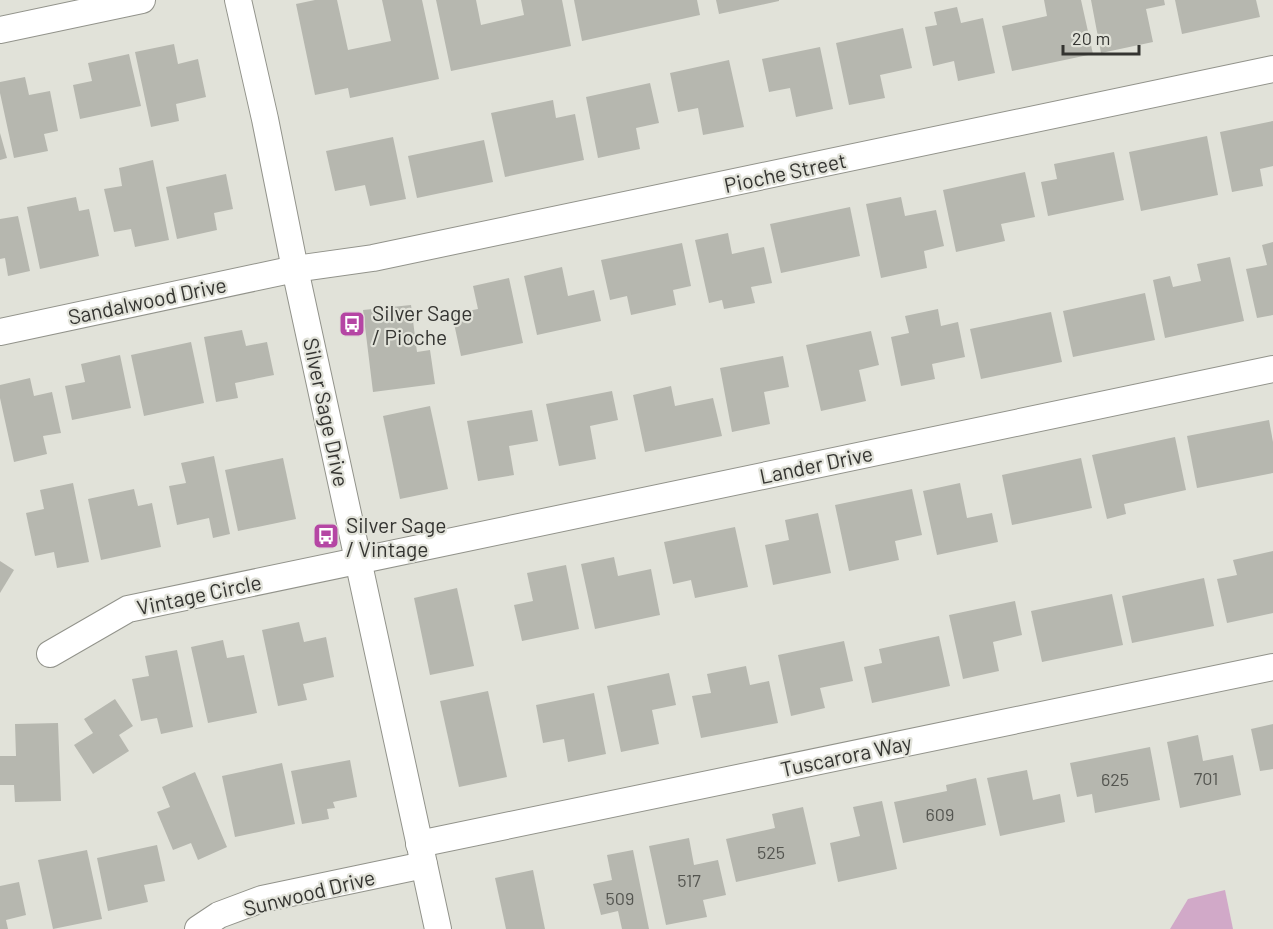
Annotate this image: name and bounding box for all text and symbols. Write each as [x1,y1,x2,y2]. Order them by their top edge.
scale bar [1063,18,1140,56]
text: 20 m [1072,27,1110,49]
street label: Pioche Street [722,147,848,197]
street label: Sandalwood Drive [66,271,228,329]
place label: Silver Sage / Pioche [372,300,473,349]
bus stop icon: Silver Sage / Pioche [337,309,367,339]
street label: Silver Sage Drive [299,335,355,489]
street label: Lander Drive [757,440,875,488]
place label: Silver Sage / Vintage [346,512,447,561]
bus stop icon: Silver Sage / Vintage [311,521,341,551]
street label: Vintage Circle [134,569,264,619]
street label: Tuscarora Way [778,729,914,781]
house number: 701 [1194,767,1218,789]
house number: 625 [1101,768,1129,790]
house number: 609 [926,803,954,825]
house number: 525 [757,841,785,863]
street label: Sunwood Drive [241,864,377,920]
house number: 517 [677,869,701,891]
house number: 509 [606,887,634,909]

